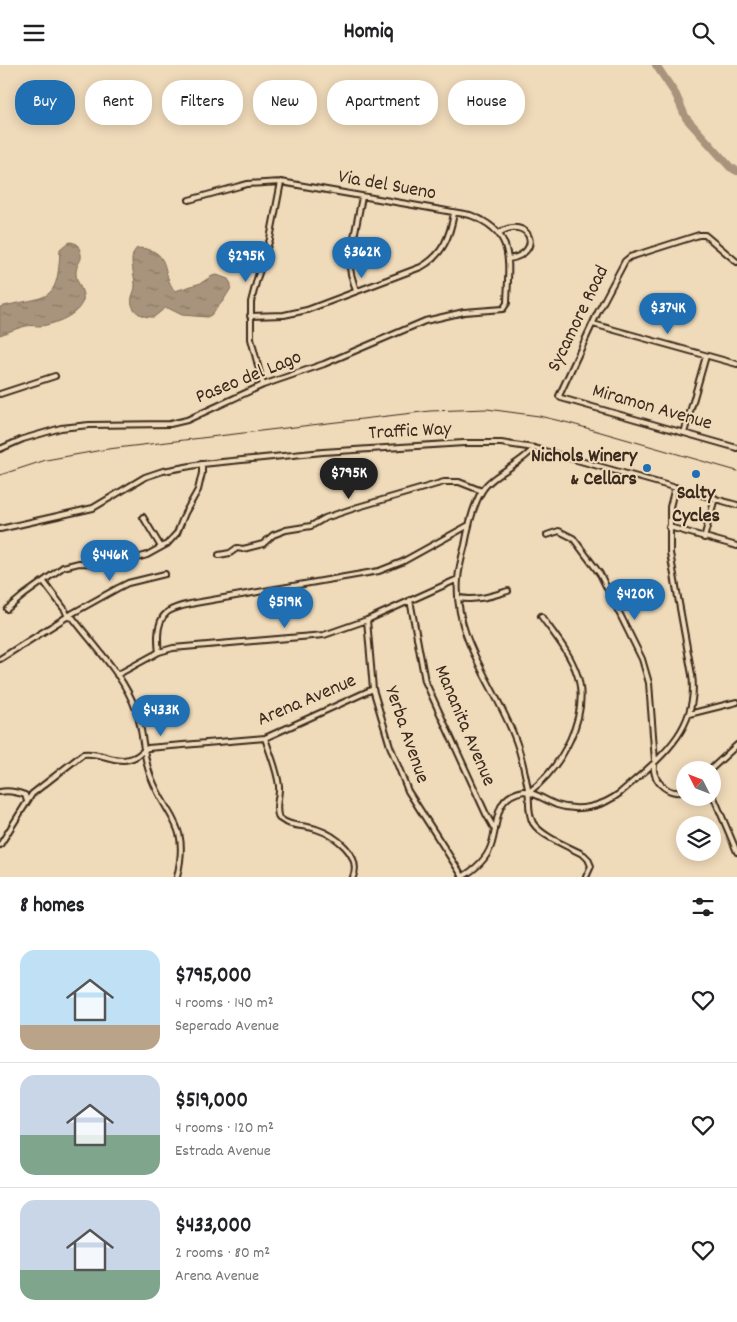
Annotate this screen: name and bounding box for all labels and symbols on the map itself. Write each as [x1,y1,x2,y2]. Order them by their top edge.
street label: Via del Sueno [336,164,438,208]
pin: $362K [327,237,397,279]
pin: $295K [211,241,281,283]
street label: Sycamore Road [541,261,617,377]
pin: $374K [633,293,703,335]
street label: Paseo del Lago [192,344,306,412]
street label: Miramon Avenue [589,378,715,439]
street label: Traffic Way [368,416,453,448]
place label: Nichols Winery & Cellars [531,443,638,494]
pin: $795K [314,457,384,500]
marker: Nichols Winery & Cellars [641,462,653,474]
marker: Salty Cycles [690,468,702,480]
place label: Salty Cycles [672,480,720,531]
pin: $446K [75,539,145,582]
pin: $420K [600,579,670,621]
pin: $519K [250,587,320,629]
street label: Mananita Avenue [426,661,502,791]
street label: Arena Avenue [253,668,361,734]
street label: Yerba Avenue [376,683,436,787]
pin: $433K [126,695,196,737]
north arrow [676,761,721,806]

